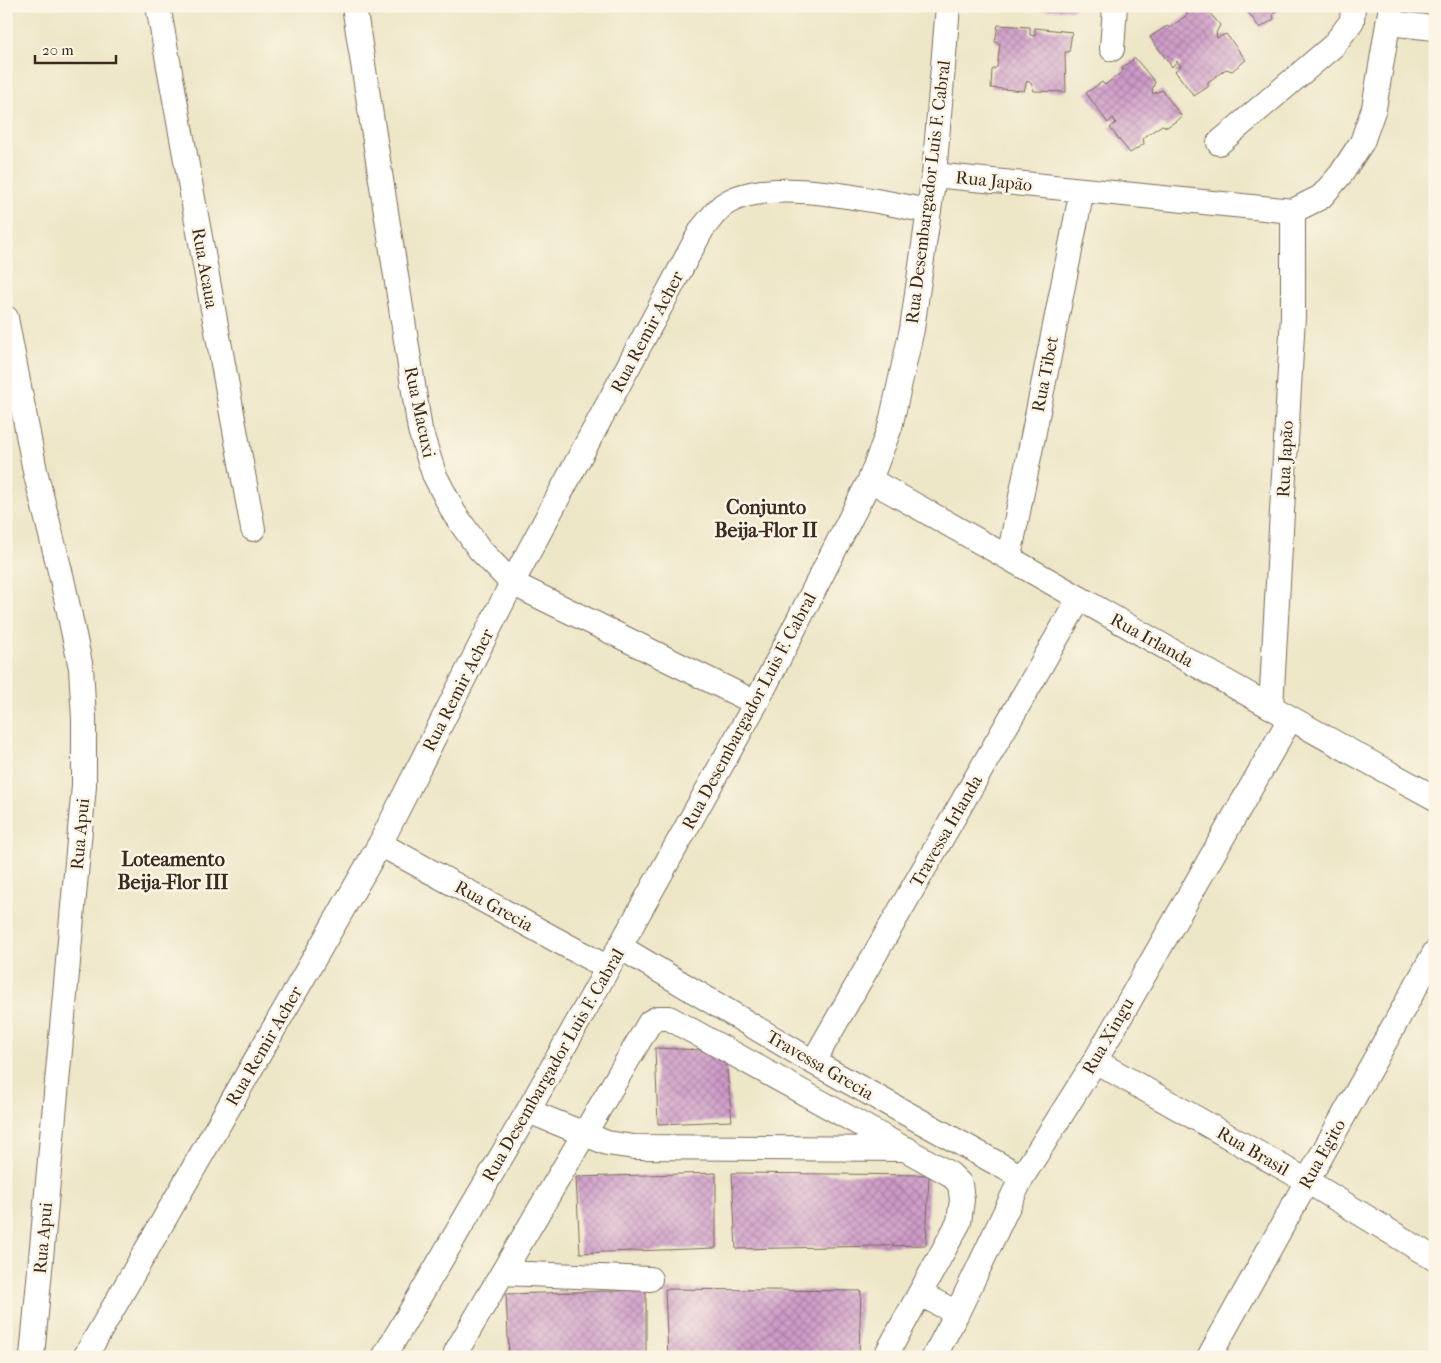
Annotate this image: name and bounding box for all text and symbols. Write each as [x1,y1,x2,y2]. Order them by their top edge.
scale bar [35,32,116,64]
text: 20 m [42,41,74,59]
street label: Rua Desembargador Luis F. Cabral [902,59,955,325]
street label: Rua Japão [955,167,1033,196]
street label: Rua Acaua [187,226,222,311]
street label: Rua Remir Acher [607,267,689,397]
street label: Rua Tibet [1028,334,1063,414]
street label: Rua Macuxi [400,365,440,460]
street label: Rua Japão [1273,420,1298,498]
district label: Conjunto Beija-Flor II [715,496,818,542]
street label: Rua Desembargador Luis F. Cabral [678,589,821,833]
street label: Rua Irlanda [1107,609,1197,672]
street label: Rua Remir Acher [418,625,499,755]
street label: Travessa Irlanda [906,771,987,891]
street label: Rua Apui [67,797,94,871]
district label: Loteamento Beija-Flor III [118,848,229,894]
street label: Rua Grecia [451,876,537,937]
street label: Rua Desembargador Luis F. Cabral [478,945,629,1185]
street label: Rua Remir Acher [222,982,307,1110]
street label: Rua Xingu [1078,994,1139,1078]
street label: Travessa Grecia [762,1026,878,1105]
street label: Rua Egito [1295,1116,1350,1193]
street label: Rua Brasil [1213,1122,1293,1180]
street label: Rua Apui [30,1201,57,1275]

